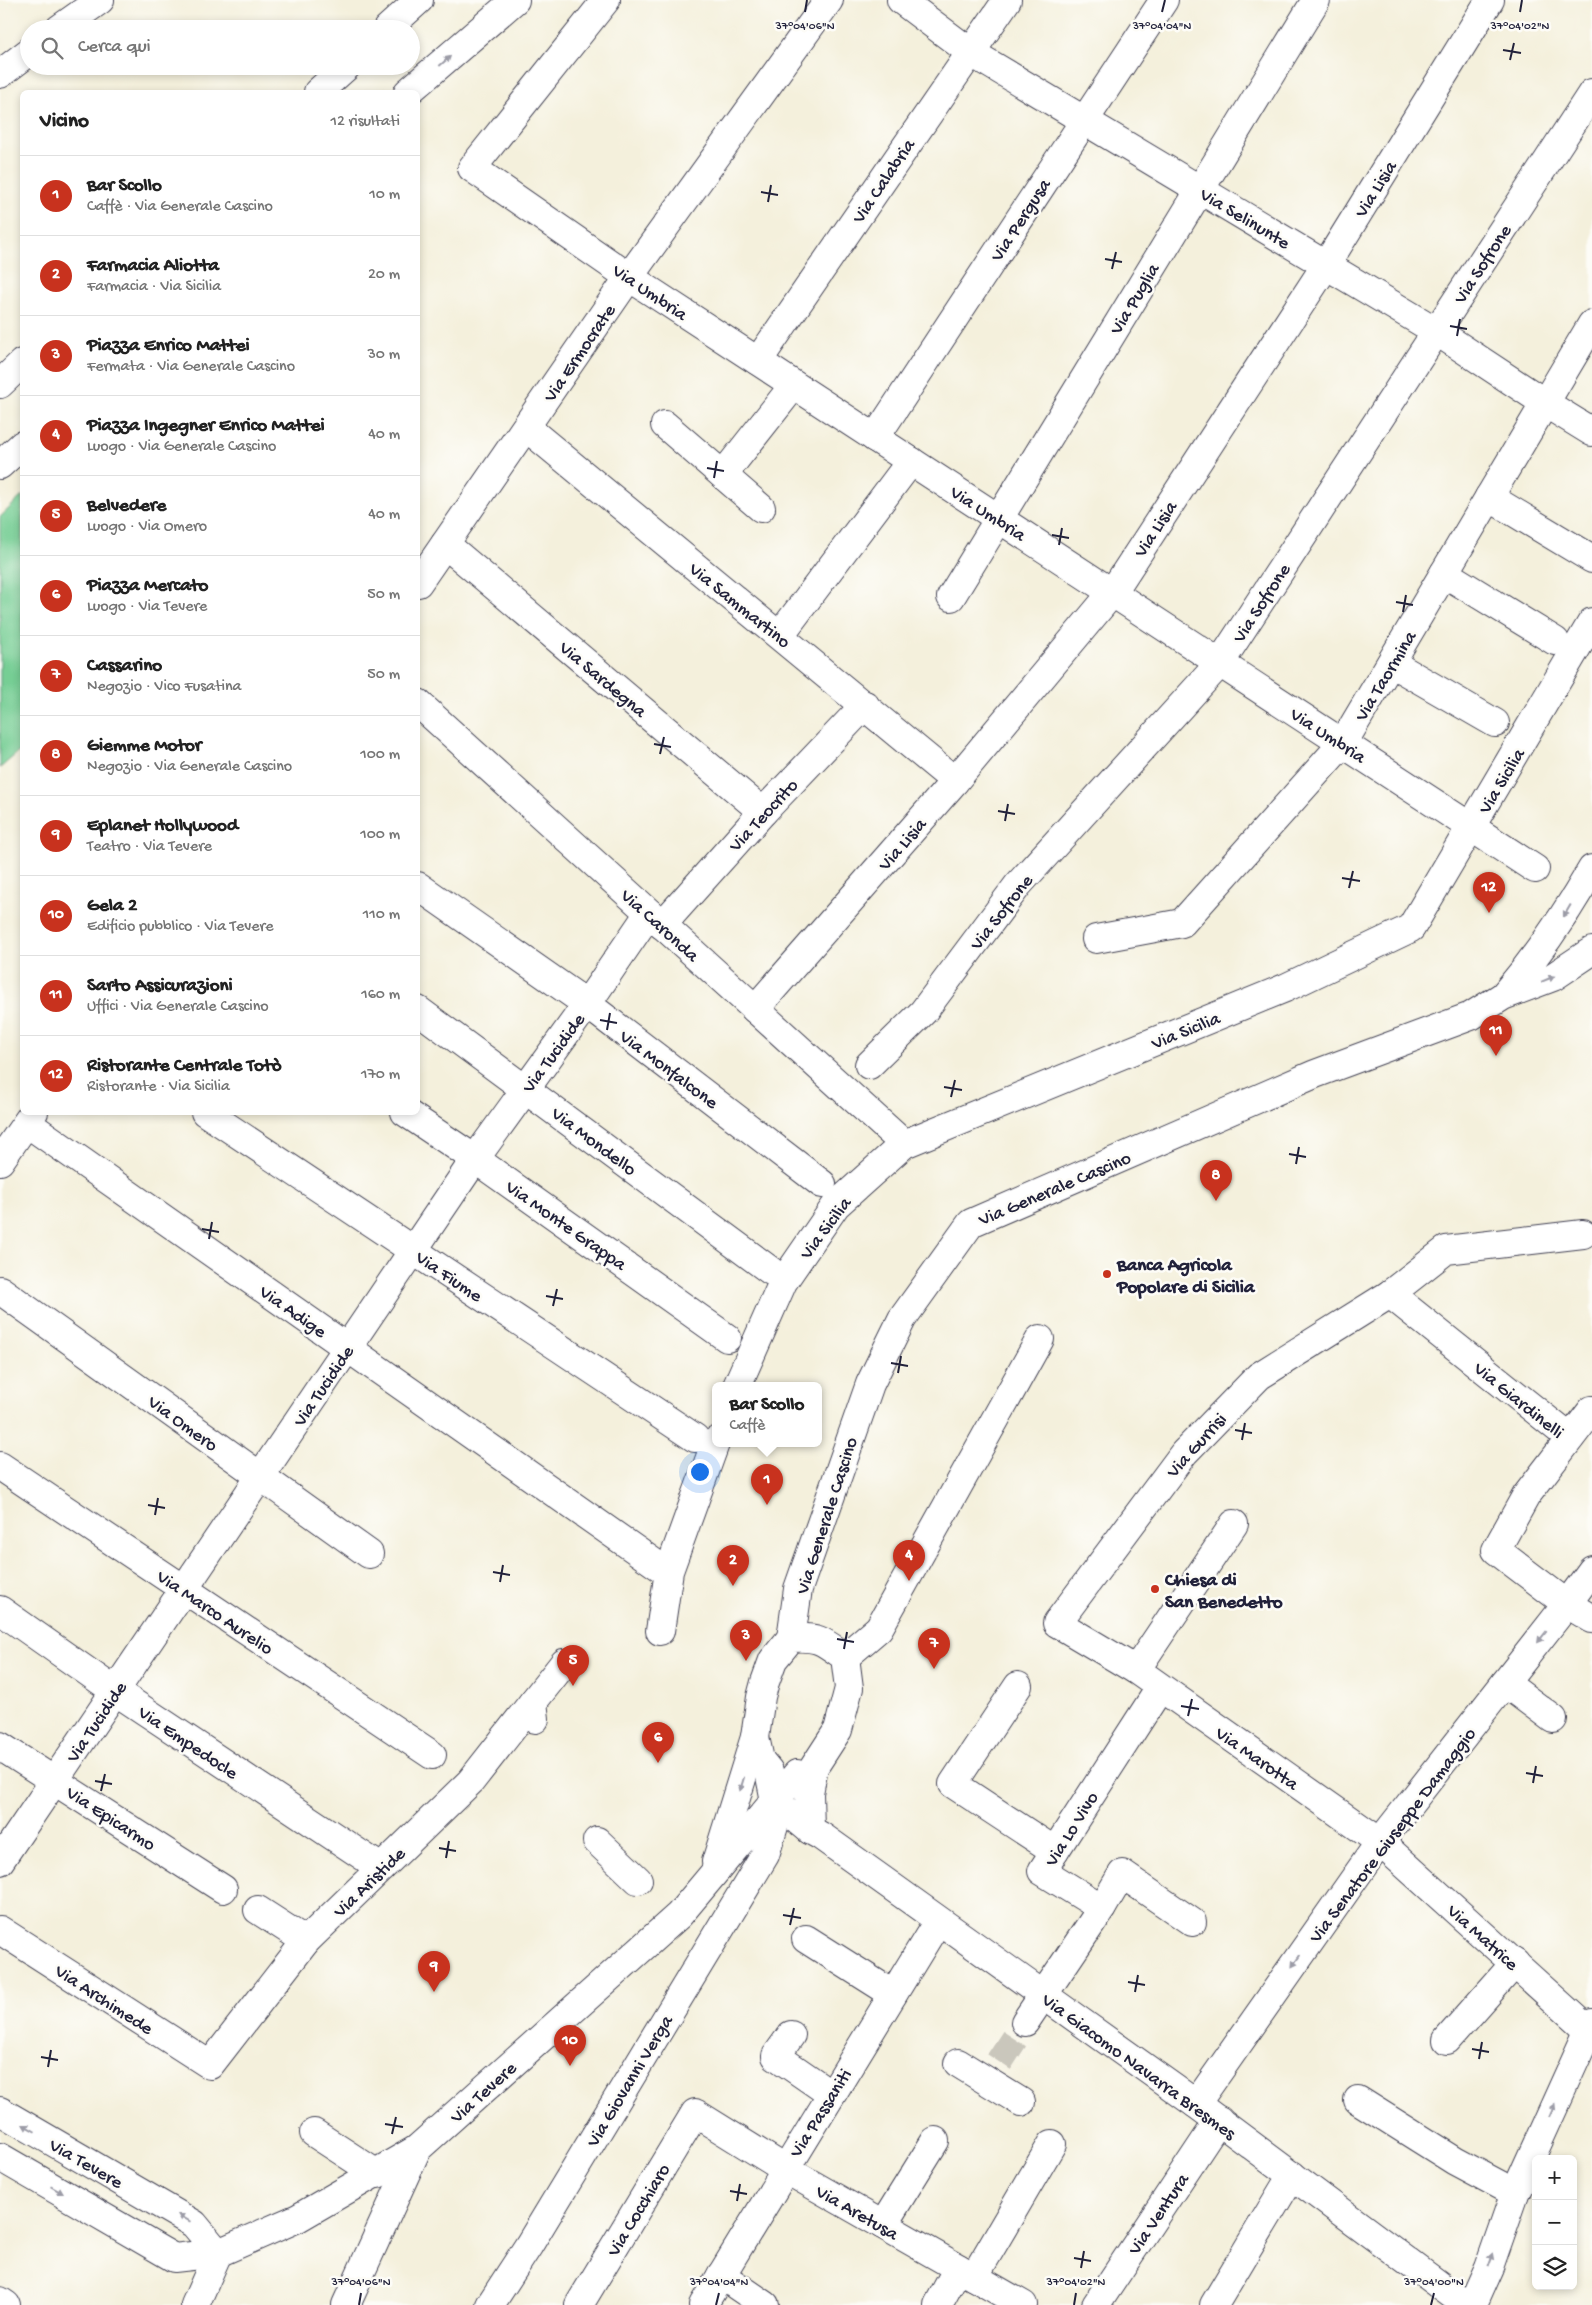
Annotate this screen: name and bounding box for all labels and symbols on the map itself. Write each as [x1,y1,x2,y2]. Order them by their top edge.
text: 37°04'06"N [774,20,835,34]
text: 37°04'04"N [1132,20,1192,34]
text: 37°04'02"N [1490,20,1550,34]
one-way arrow [439,55,452,66]
street label: Via Calabria [848,134,922,229]
street label: Via Lisia [1350,156,1404,223]
street label: Via Pergusa [986,174,1058,267]
street label: Via Selinunte [1194,184,1294,256]
street label: Via Sofrone [1449,221,1518,310]
street label: Via Puglia [1105,259,1167,340]
street label: Via Umbria [606,260,692,328]
street label: Via Ermocrate [539,301,622,408]
street label: Via Umbria [944,481,1030,549]
street label: Via Lisia [1130,496,1184,563]
street label: Via Sammartino [683,558,794,655]
street label: Via Sofrone [1228,560,1297,649]
street label: Via Taormina [1351,626,1424,727]
street label: Via Sardegna [553,637,651,725]
street label: Via Umbria [1284,703,1370,771]
street label: Via Sicilia [1474,744,1532,819]
street label: Via Teocrito [724,775,804,858]
street label: Via Lisia [874,813,934,877]
street label: Via Sofrone [965,871,1040,956]
pin: 12 [1473,872,1505,913]
street label: Via Caronda [614,885,704,969]
one-way arrow [1563,905,1572,918]
one-way arrow [1541,974,1555,982]
street label: Via Sicilia [1148,1008,1225,1057]
street label: Via Tucidide [518,1010,591,1099]
pin: 11 [1480,1015,1512,1056]
street label: Via Monfalcone [613,1026,722,1115]
street label: Via Mondello [545,1103,640,1182]
street label: Via Generale Cascino [975,1148,1135,1233]
pin: 8 [1200,1160,1232,1201]
street label: Via Monte Grappa [499,1176,631,1278]
street label: Via Sicilia [795,1192,859,1266]
street label: Via Fiume [409,1247,486,1309]
place label: Banca Agricola Popolare di Sicilia [1116,1255,1256,1300]
marker: Banca Agricola Popolare di Sicilia [1101,1268,1113,1280]
street label: Via Adige [253,1281,330,1344]
street label: Via Tucidide [289,1342,360,1433]
street label: Via Giardinelli [1467,1358,1568,1445]
street label: Via Omero [142,1391,222,1458]
street label: Via Gurrisi [1162,1409,1233,1484]
street label: Via Generale Cascino [792,1435,865,1598]
your location [687,1459,713,1485]
pin: 1 [751,1464,783,1505]
pin: 4 [893,1540,925,1581]
pin: 2 [717,1545,749,1586]
street label: Via Marco Aurelio [150,1566,277,1661]
place label: Chiesa di San Benedetto [1164,1570,1283,1615]
marker: Chiesa di San Benedetto [1149,1583,1161,1595]
pin: 3 [730,1620,762,1661]
pin: 7 [918,1628,950,1669]
one-way arrow [1536,1630,1547,1643]
pin: 5 [557,1645,589,1686]
street label: Via Tucidide [62,1678,133,1769]
street label: Via Empedocle [132,1701,242,1786]
pin: 6 [642,1722,674,1763]
street label: Via Marotta [1209,1722,1303,1798]
street label: Via Senatore Giuseppe Damaggio [1305,1724,1482,1949]
one-way arrow [737,1776,745,1791]
street label: Via Epicarmo [60,1782,159,1857]
street label: Via Lo Vivo [1040,1788,1105,1872]
street label: Via Aristide [329,1843,411,1924]
street label: Via Matrice [1440,1900,1522,1977]
pin: 9 [418,1951,450,1992]
one-way arrow [1291,1955,1301,1968]
street label: Via Archimede [49,1960,157,2041]
street label: Via Giacomo Navarra Bresmes [1036,1989,1240,2147]
street label: Via Giovanni Verga [582,2010,680,2153]
pin: 10 [554,2025,586,2066]
street label: Via Tevere [446,2058,522,2130]
street label: Via Passaniti [785,2065,858,2163]
one-way arrow [1549,2103,1557,2117]
one-way arrow [22,2123,35,2132]
street label: Via Tevere [43,2134,126,2195]
street label: Via Cocchiaro [603,2160,677,2262]
street label: Via Ventura [1124,2169,1196,2261]
street label: Via Aretusa [810,2181,903,2248]
one-way arrow [51,2186,64,2195]
one-way arrow [178,2214,191,2223]
one-way arrow [1488,2253,1495,2268]
text: 37°04'06"N [330,2276,391,2290]
text: 37°04'04"N [689,2276,749,2290]
text: 37°04'02"N [1046,2276,1106,2290]
text: 37°04'00"N [1403,2276,1464,2290]

